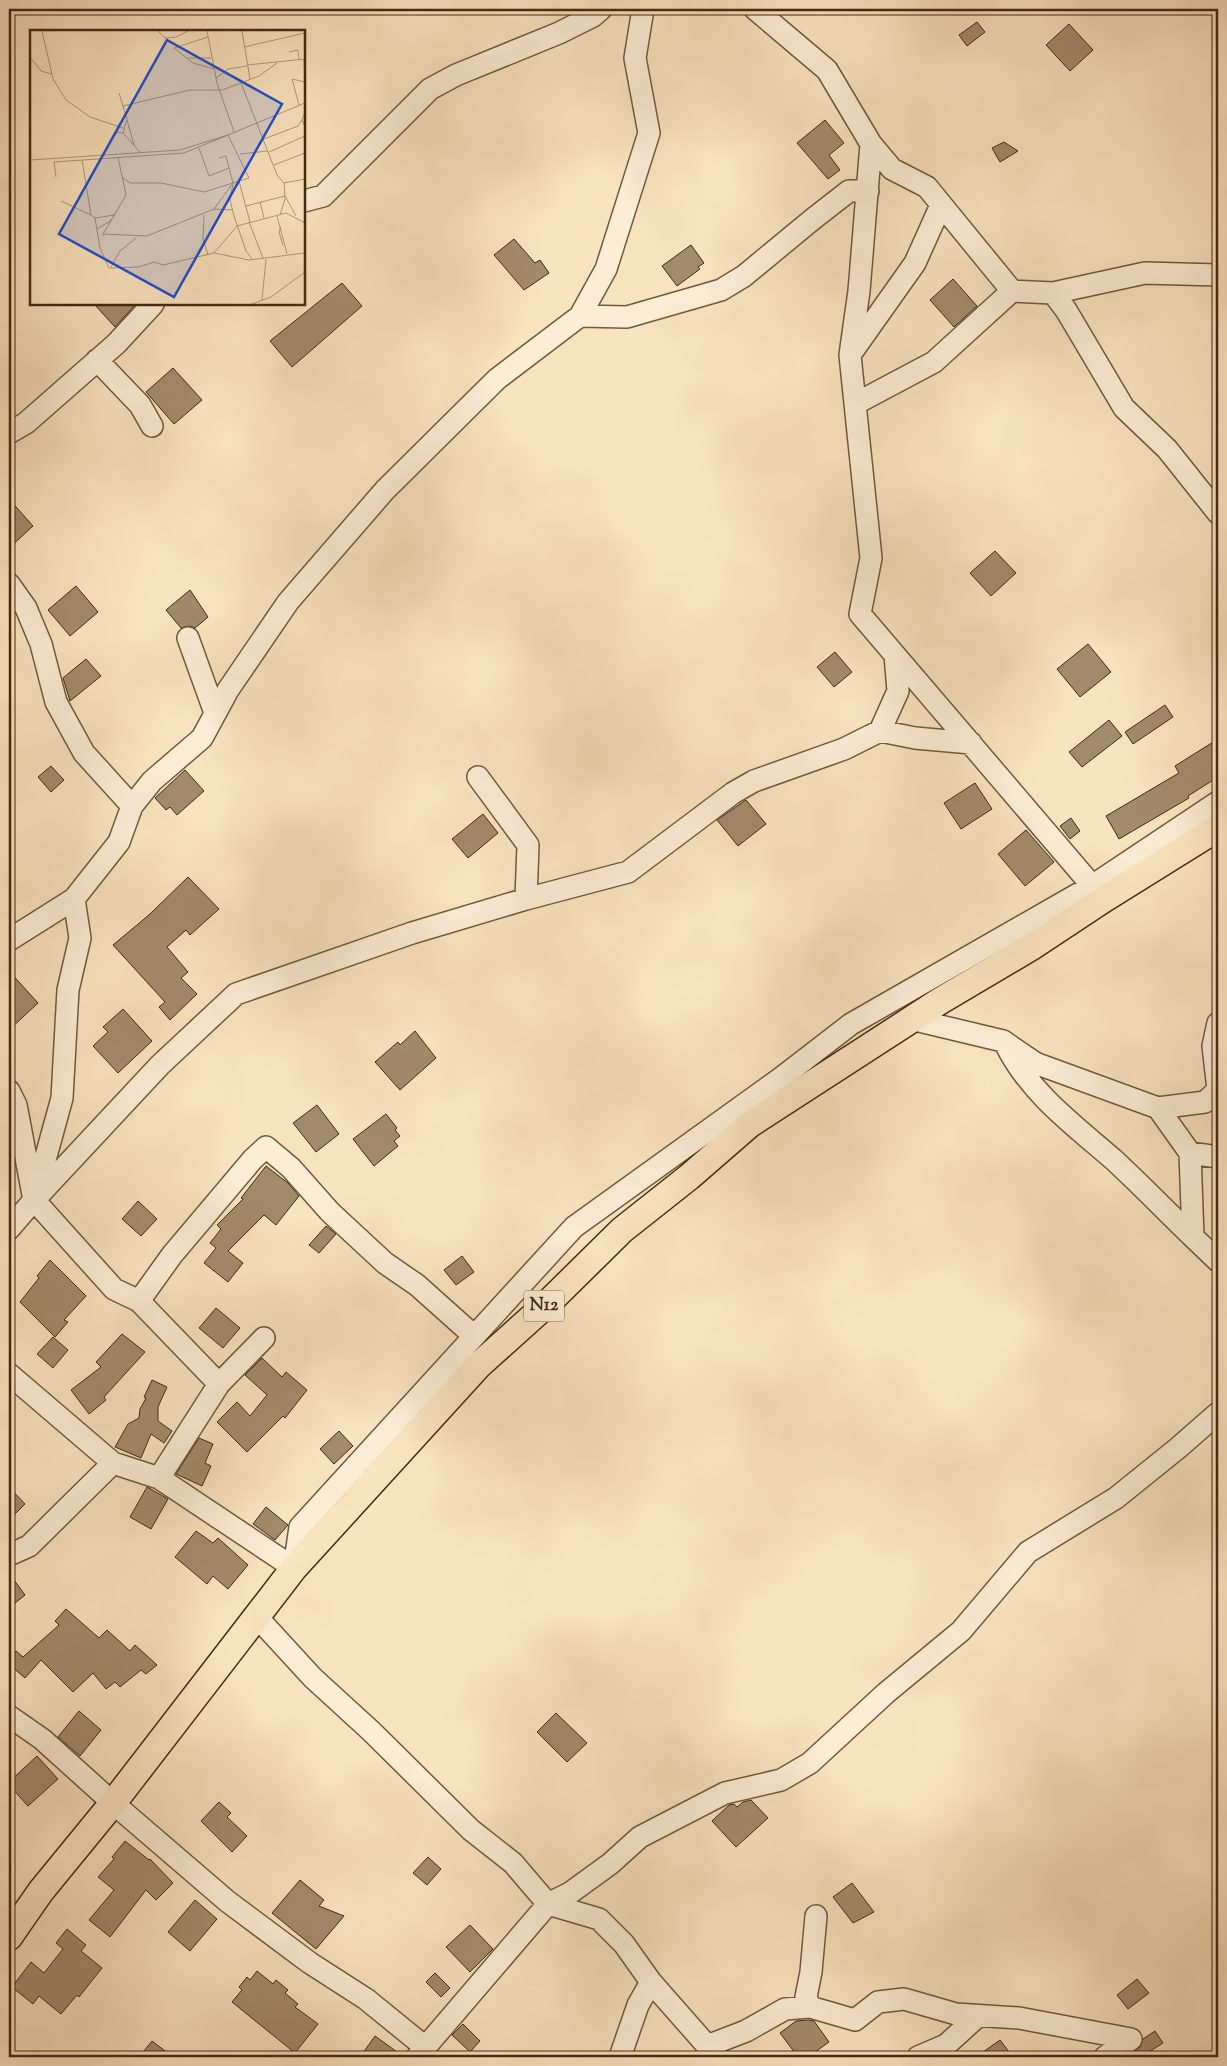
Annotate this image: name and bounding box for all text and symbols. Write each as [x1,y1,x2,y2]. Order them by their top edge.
inset map [30,30,305,305]
road number: N12 [524,1290,564,1322]

